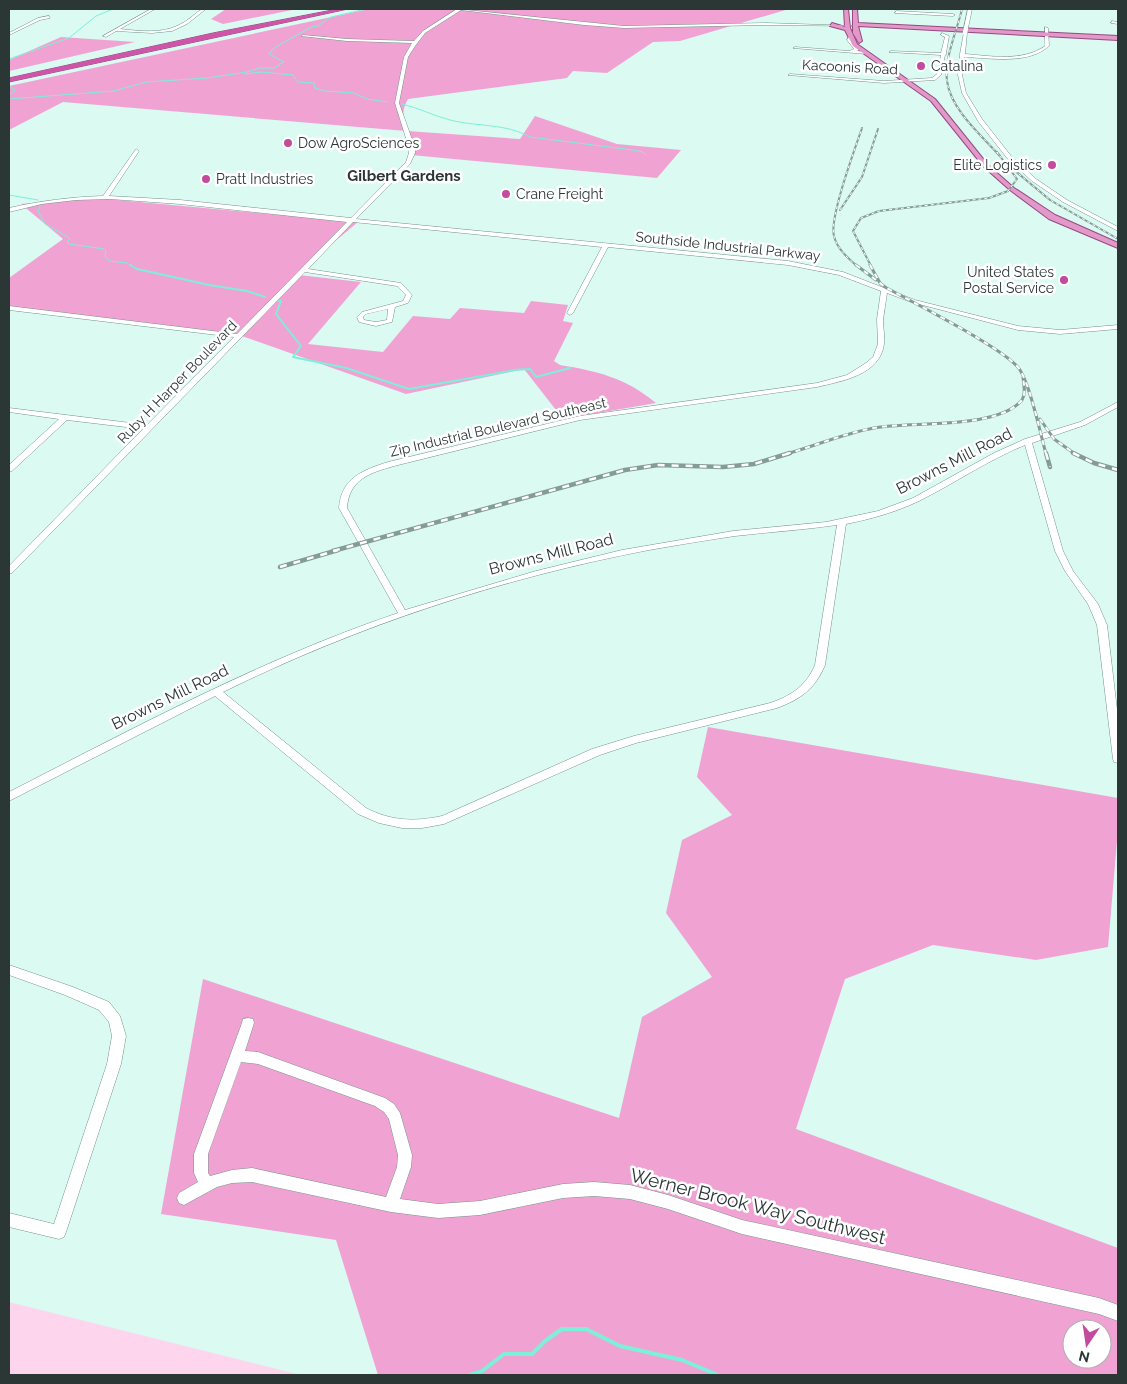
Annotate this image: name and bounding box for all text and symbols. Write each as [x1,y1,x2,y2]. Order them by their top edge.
street label: Kacoonis Road [802,56,898,78]
place label: Catalina [931,58,983,74]
marker: Catalina [915,60,927,72]
place label: Dow AgroSciences [298,135,419,151]
marker: Dow AgroSciences [282,137,294,149]
place label: Elite Logistics [953,157,1042,173]
marker: Elite Logistics [1046,159,1058,171]
district label: Gilbert Gardens [347,167,461,185]
place label: Pratt Industries [216,171,313,187]
marker: Pratt Industries [200,173,212,185]
place label: Crane Freight [516,186,603,202]
marker: Crane Freight [500,188,512,200]
street label: Southside Industrial Parkway [635,228,822,264]
place label: United States Postal Service [963,264,1054,296]
marker: United States Postal Service [1058,274,1070,286]
street label: Ruby H Harper Boulevard [114,317,240,447]
street label: Zip Industrial Boulevard Southeast [388,394,608,460]
street label: Browns Mill Road [893,424,1015,498]
street label: Browns Mill Road [487,529,615,579]
street label: Browns Mill Road [108,660,232,734]
street label: Werner Brook Way Southwest [628,1164,889,1249]
north arrow [1062,1319,1112,1369]
text: N [1077,1348,1091,1366]

